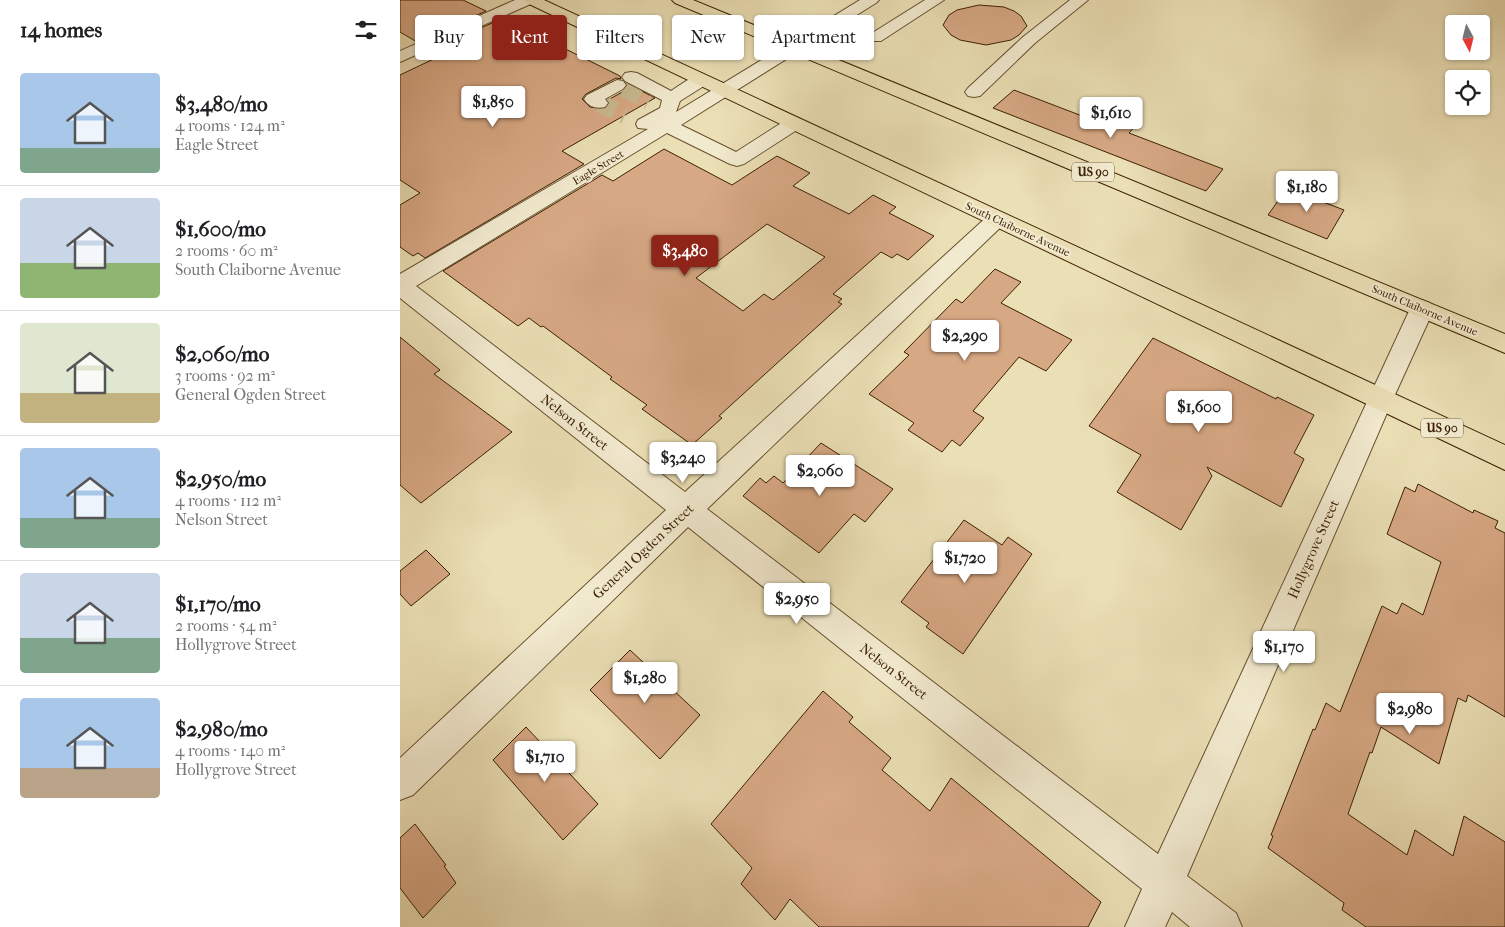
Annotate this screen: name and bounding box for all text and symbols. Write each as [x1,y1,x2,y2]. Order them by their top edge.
chip: Buy [415,15,482,60]
chip: Rent [492,15,567,60]
chip: Filters [577,15,662,60]
chip: New [672,15,744,60]
chip: Apartment [754,15,874,60]
north arrow [1445,15,1490,60]
map controls [1445,15,1490,115]
icon: filters [352,16,380,44]
text: 14 homes [20,18,102,42]
button: locate [1445,70,1490,115]
pin: $1,850 [452,86,534,128]
text: $3,480/mo [175,92,268,116]
text: $1,850 [472,92,514,111]
icon: home [60,93,120,153]
pin: $1,610 [1070,96,1152,139]
text: $1,610 [1091,103,1131,122]
text: 4 rooms · 124 m² [175,116,285,135]
text: Eagle Street [175,135,259,154]
street label: Eagle Street [570,147,626,188]
road number: US 90 [1072,162,1114,182]
pin: $1,180 [1266,170,1348,213]
text: $1,180 [1287,177,1327,196]
street label: South Claiborne Avenue [963,199,1073,260]
text: $1,600/mo [175,217,266,241]
icon: home [60,218,120,278]
pin: $3,480 [644,234,726,277]
text: 2 rooms · 60 m² [175,241,278,260]
text: $3,480 [662,241,708,260]
text: South Claiborne Avenue [175,260,341,279]
street label: South Claiborne Avenue [1370,282,1480,339]
pin: $2,290 [924,320,1006,362]
text: $2,290 [942,326,988,345]
text: $2,060/mo [175,342,269,366]
icon: home [60,343,120,403]
text: 3 rooms · 92 m² [175,366,275,385]
text: General Ogden Street [175,385,326,404]
pin: $1,600 [1158,390,1240,433]
street label: Nelson Street [537,391,612,454]
text: $1,600 [1177,397,1221,416]
road number: US 90 [1421,418,1463,438]
pin: $3,240 [642,442,724,484]
text: $3,240 [660,448,706,467]
pin: $2,060 [779,454,861,497]
text: $2,060 [797,461,843,480]
text: $2,950/mo [175,467,266,491]
icon: home [60,468,120,528]
text: 4 rooms · 112 m² [175,491,281,510]
street label: Hollygrove Street [1284,497,1343,601]
street label: General Ogden Street [589,500,697,603]
text: Nelson Street [175,510,268,529]
pin: $1,720 [924,542,1006,584]
text: $1,720 [944,548,986,567]
pin: $2,950 [756,582,838,625]
text: $2,950 [775,589,819,608]
text: $1,170/mo [175,592,261,616]
icon: home [60,593,120,653]
text: 2 rooms · 54 m² [175,616,276,635]
pin: $1,170 [1243,630,1325,673]
text: Hollygrove Street [175,635,297,654]
text: $1,170 [1264,637,1304,656]
street label: Nelson Street [856,640,931,703]
pin: $1,280 [604,662,686,704]
text: $1,280 [624,668,666,687]
pin: $2,980 [1369,692,1451,735]
text: $2,980 [1387,699,1433,718]
text: $2,980/mo [175,717,268,741]
icon: home [60,718,120,778]
pin: $1,710 [504,740,586,783]
text: 4 rooms · 140 m² [175,741,285,760]
text: $1,710 [525,747,565,766]
text: Hollygrove Street [175,760,297,779]

